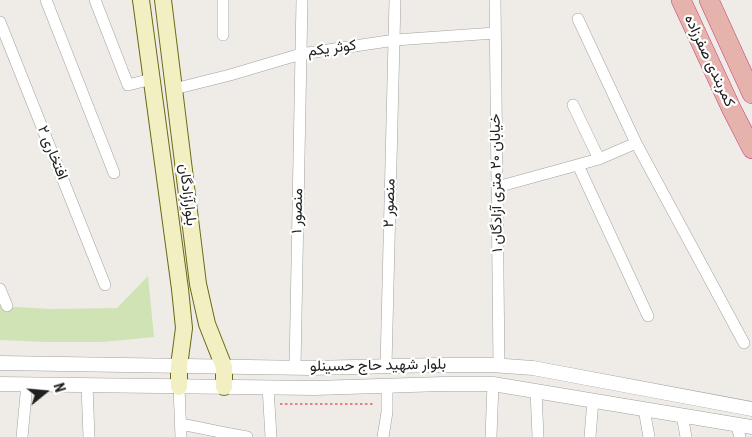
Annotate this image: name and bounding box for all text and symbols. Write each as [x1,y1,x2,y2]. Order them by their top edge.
street label: کمربندی صفرزاده [680,12,738,110]
street label: کوثر یکم [306,37,358,61]
street label: ۱ خیابان ۲۰ متری آزادگان [487,113,507,253]
street label: افتخاری ۲ [33,123,71,183]
street label: بلوارآزادگان [174,163,200,227]
street label: منصور ۲ [380,178,400,228]
street label: منصور ۱ [289,188,307,234]
street label: بلوار شهید حاج حسینلو [310,356,446,376]
north arrow [20,367,70,417]
text: N [50,381,68,394]

